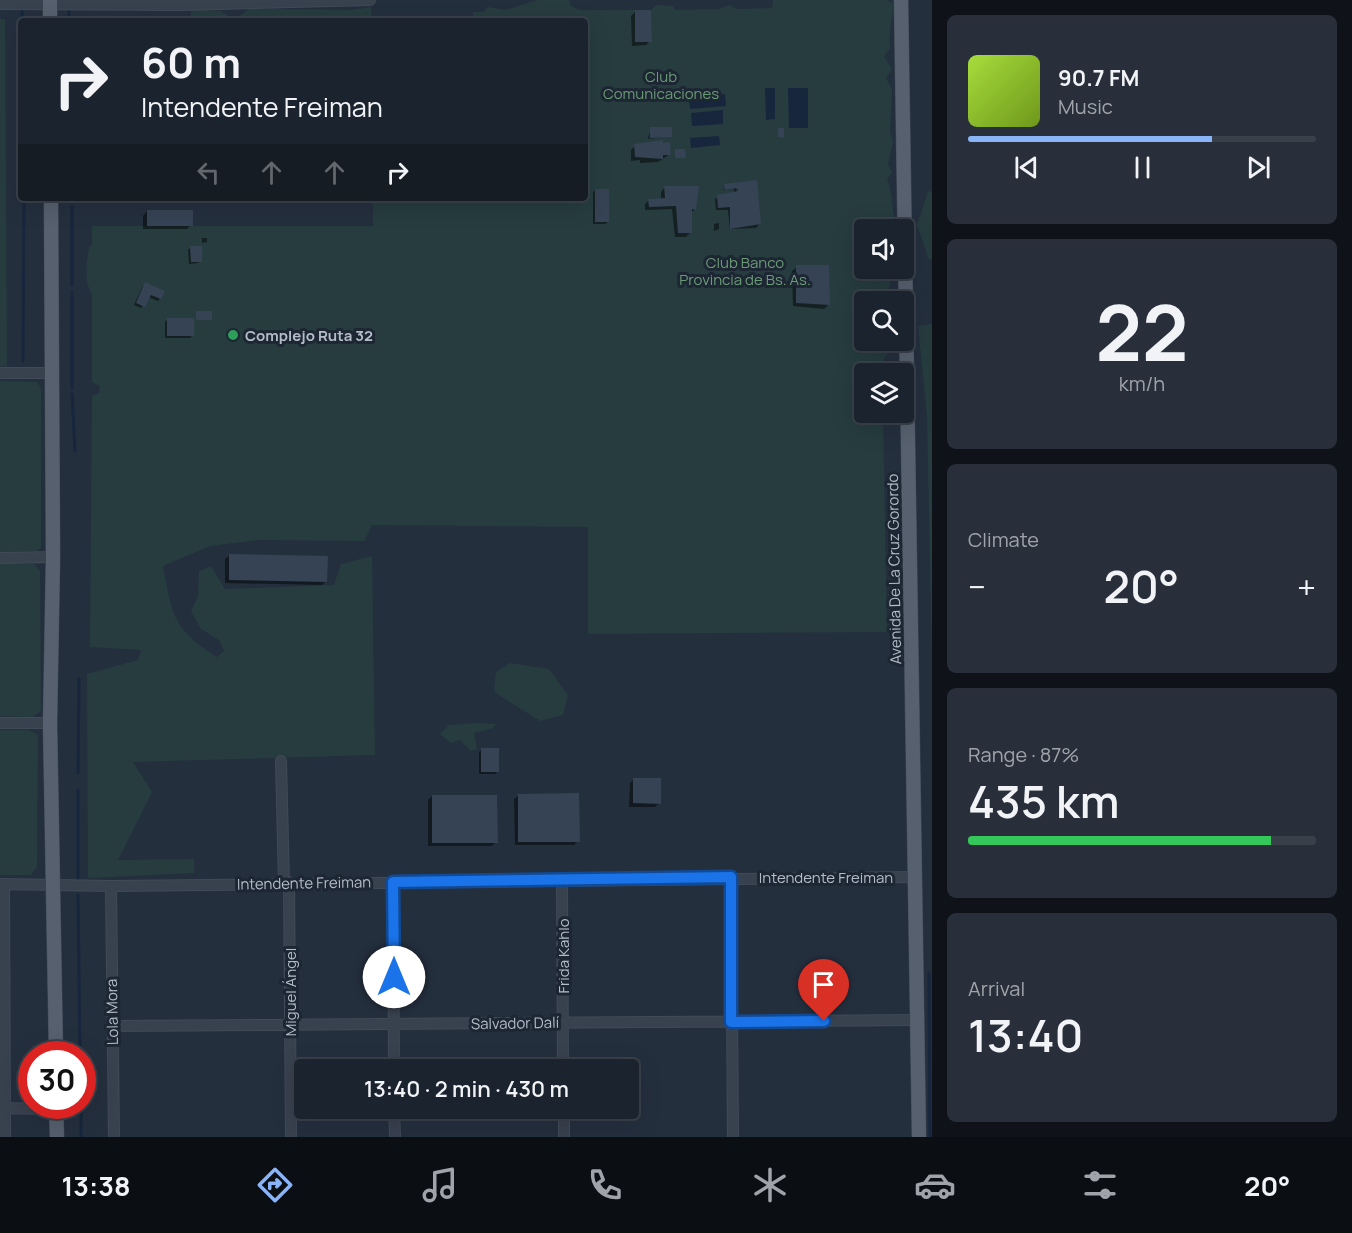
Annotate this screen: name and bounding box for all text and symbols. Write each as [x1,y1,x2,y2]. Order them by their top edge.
text: 60 m [141,33,241,91]
icon: right [42,42,120,120]
text: 90.7 FM [1058,63,1139,93]
park label: Club Comunicaciones [603,66,719,104]
text: Intendente Freiman [141,88,383,125]
text: Music [1058,93,1113,120]
icon: previous [1010,151,1043,184]
icon: pause [1126,151,1159,184]
icon: next [1242,151,1275,184]
icon: left [192,156,225,189]
icon: ahead [255,156,288,189]
icon: ahead [318,156,351,189]
icon: right [381,156,414,189]
map controls [854,219,914,423]
button: sound [854,219,914,279]
park label: Club Banco Provincia de Bs. As. [679,252,811,290]
text: 22 [1096,278,1188,384]
button: search [854,291,914,351]
place label: Complejo Ruta 32 [245,325,373,346]
marker: Complejo Ruta 32 [226,328,240,342]
button: layers [854,363,914,423]
text: km/h [1119,370,1165,397]
street label: Avenida De La Cruz Gorordo [882,473,906,665]
text: Climate [968,526,1039,553]
text: 20° [1104,555,1179,617]
text: − [968,564,986,609]
text: + [1297,564,1316,609]
text: Range · 87% [968,741,1079,768]
text: 435 km [968,770,1119,832]
street label: Intendente Freiman [759,867,893,888]
street label: Intendente Freiman [237,871,371,895]
street label: Frida Kahlo [553,918,574,994]
position arrow [362,945,426,1009]
street label: Miguel Ángel [280,948,301,1036]
pin [798,959,849,1021]
icon: arrive [807,968,840,1001]
text: Arrival [968,975,1025,1002]
street label: Lola Mora [101,979,123,1045]
text: 13:40 [968,1004,1084,1066]
street label: Salvador Dalí [471,1012,560,1034]
speed limit sign: 30 [18,1041,96,1119]
text: 13:40 · 2 min · 430 m [364,1074,569,1104]
icon: directions [254,1164,296,1206]
icon: music [419,1164,461,1206]
icon: phone [584,1164,626,1206]
icon: climate [749,1164,791,1206]
icon: car [914,1164,956,1206]
icon: filters [1079,1164,1121,1206]
text: 13:38 [62,1167,131,1204]
text: 20° [1244,1167,1290,1204]

